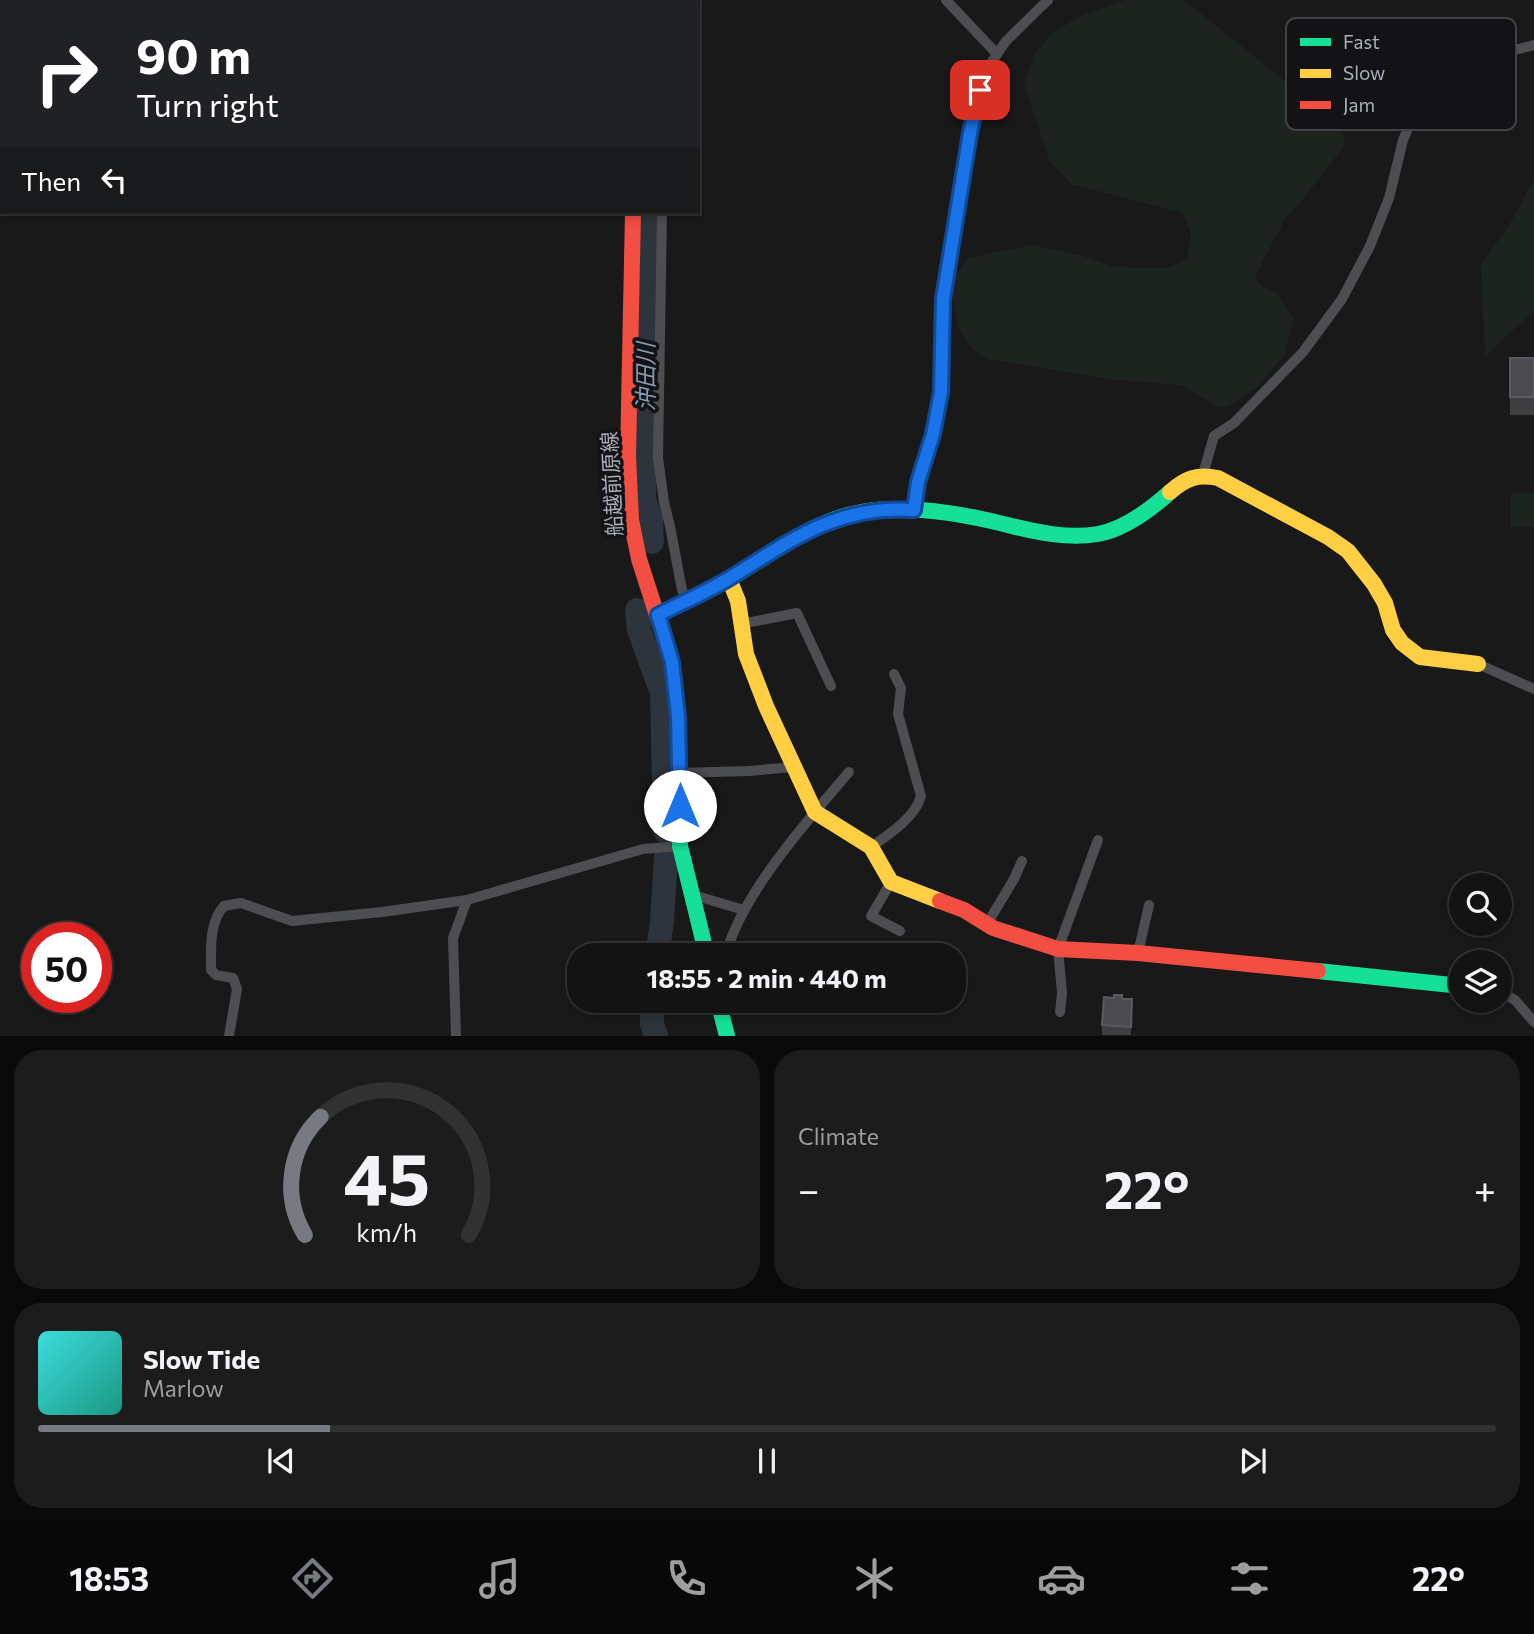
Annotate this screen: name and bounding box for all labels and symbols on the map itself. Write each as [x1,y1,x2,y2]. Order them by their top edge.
legend [1286,18,1516,130]
text: Fast [1343,30,1380,53]
pin [950,60,1010,120]
text: Slow [1343,61,1385,84]
text: Jam [1343,93,1375,116]
water label: 沖田川 [631,340,659,412]
street label: 船越前原線 [596,431,626,537]
position arrow [643,769,717,843]
speed limit sign: 50 [21,922,112,1013]

